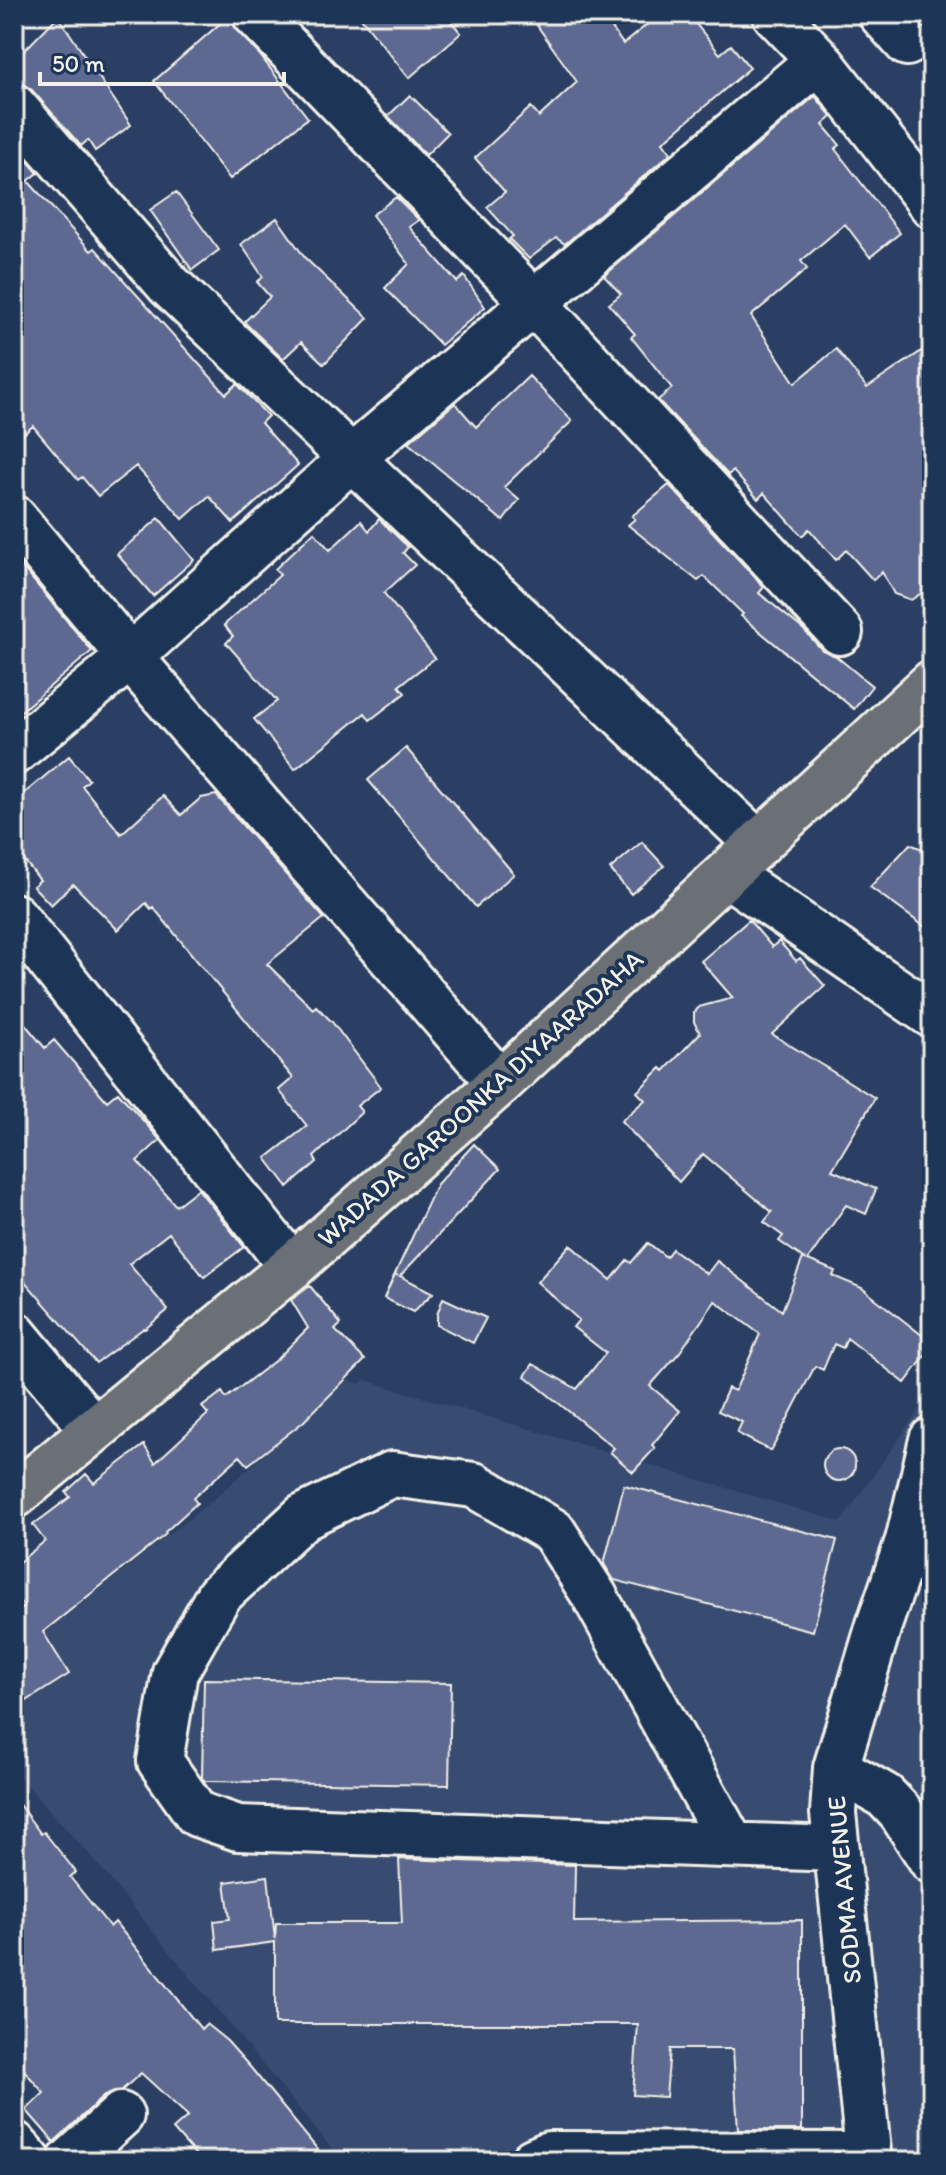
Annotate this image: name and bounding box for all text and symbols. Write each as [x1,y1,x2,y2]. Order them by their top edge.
scale bar [40,36,284,86]
text: 50 m [52,49,105,78]
street label: WADADA GAROONKA DIYAARADAHA [310,943,650,1253]
street label: SODMA AVENUE [820,1795,868,1985]

